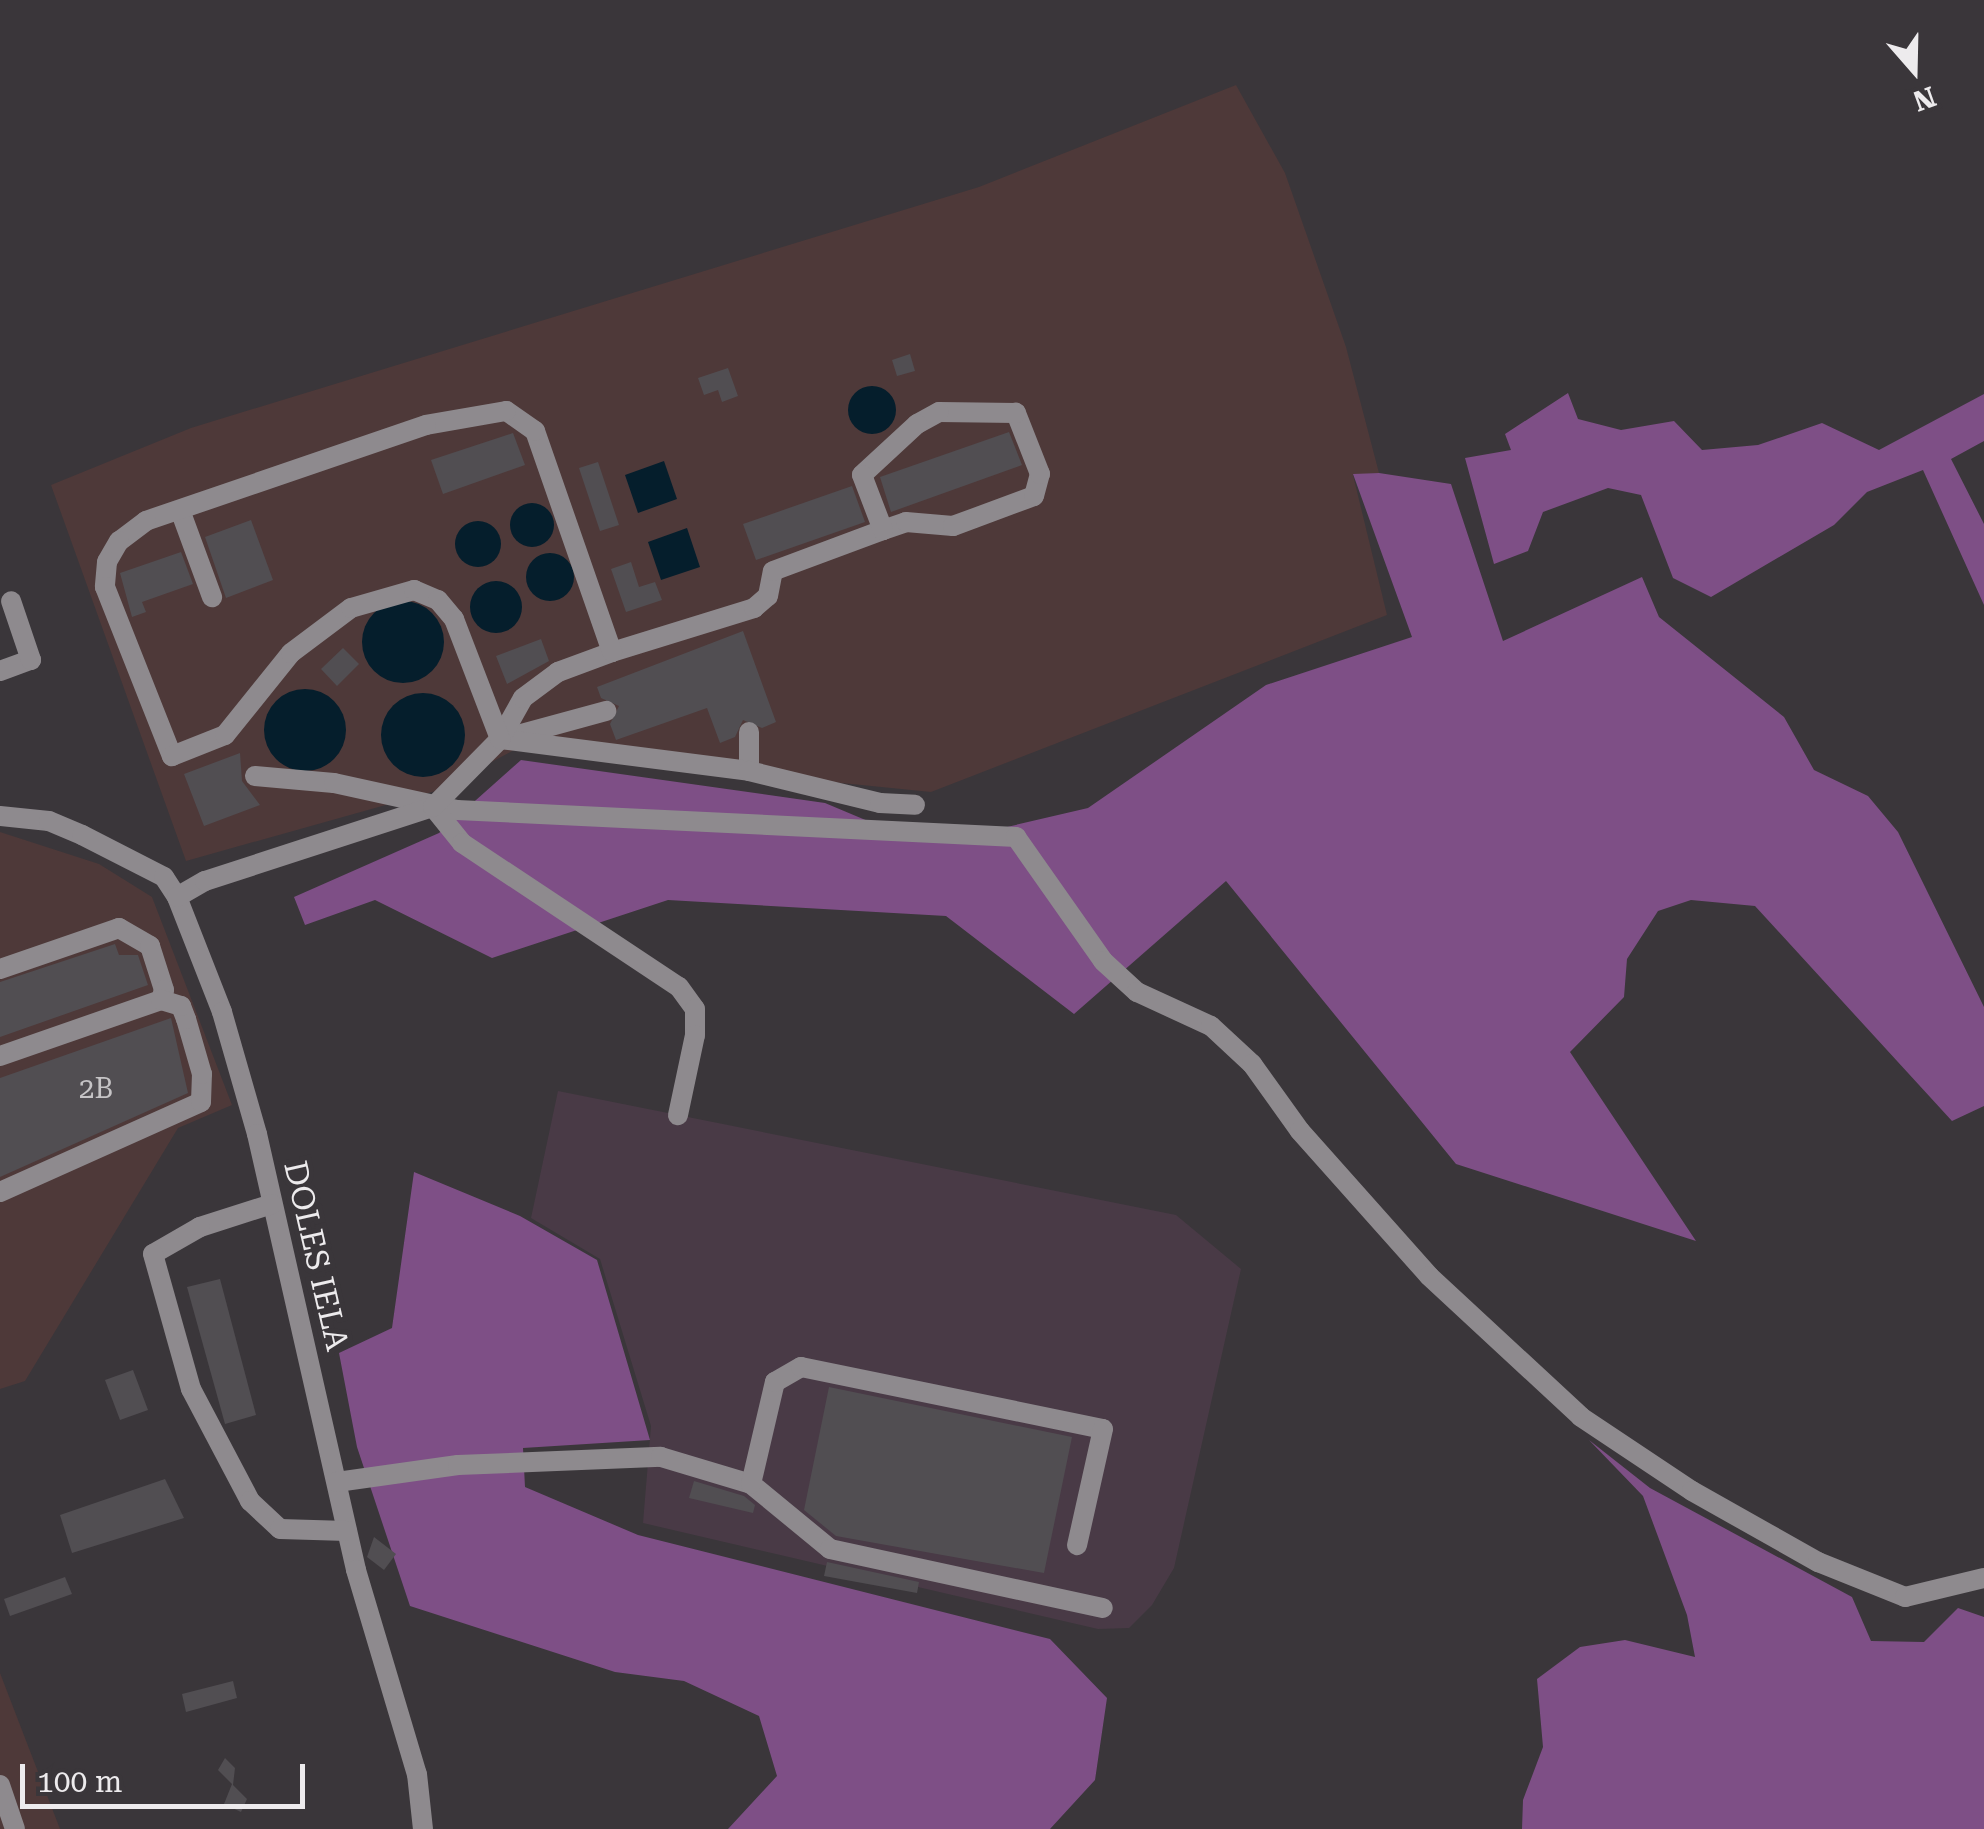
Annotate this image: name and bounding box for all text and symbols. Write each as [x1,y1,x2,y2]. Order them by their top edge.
north arrow [1864,20,1964,120]
text: N [1909,79,1940,118]
house number: 2B [79,1072,113,1106]
street label: DOLES IELA [276,1157,356,1355]
scale bar [25,1744,310,1806]
text: 100 m [37,1764,122,1799]

